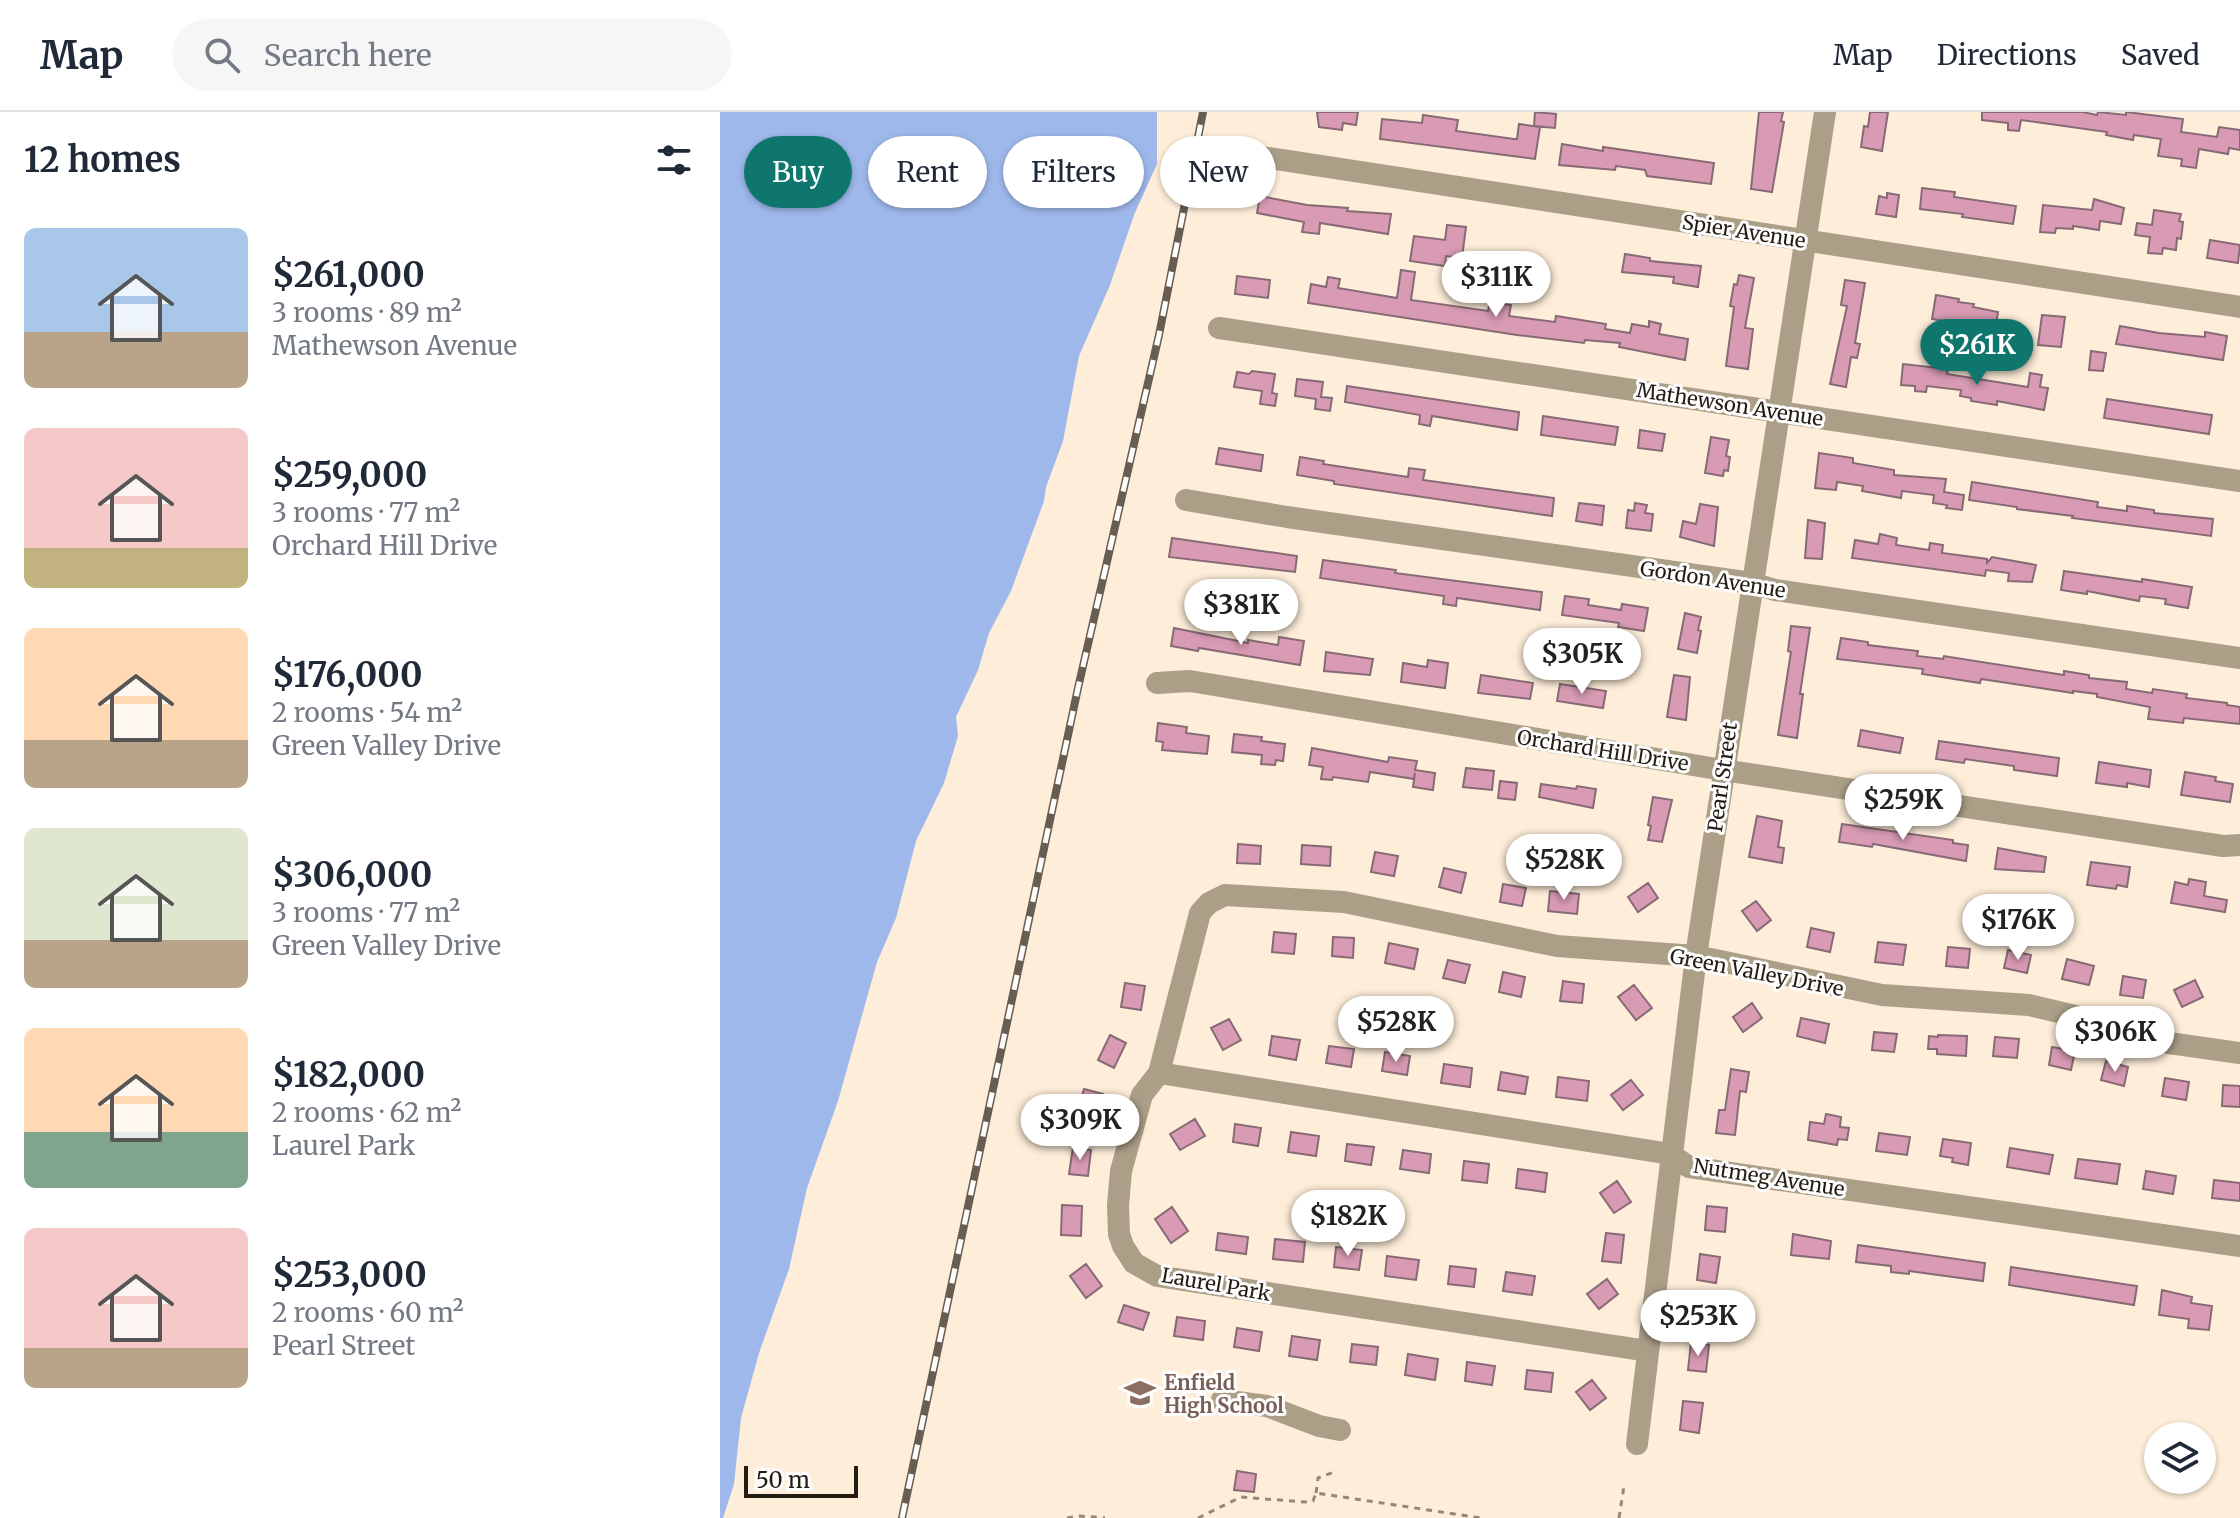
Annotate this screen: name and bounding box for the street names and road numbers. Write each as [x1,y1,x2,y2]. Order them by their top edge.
street label: Spier Avenue [1681,209,1807,253]
street label: Mathewson Avenue [1635,377,1825,431]
street label: Gordon Avenue [1638,555,1788,603]
street label: Pearl Street [1702,720,1742,833]
street label: Orchard Hill Drive [1515,724,1691,776]
street label: Green Valley Drive [1668,943,1846,1001]
street label: Nutmeg Avenue [1692,1153,1846,1201]
street label: Laurel Park [1160,1262,1273,1306]

